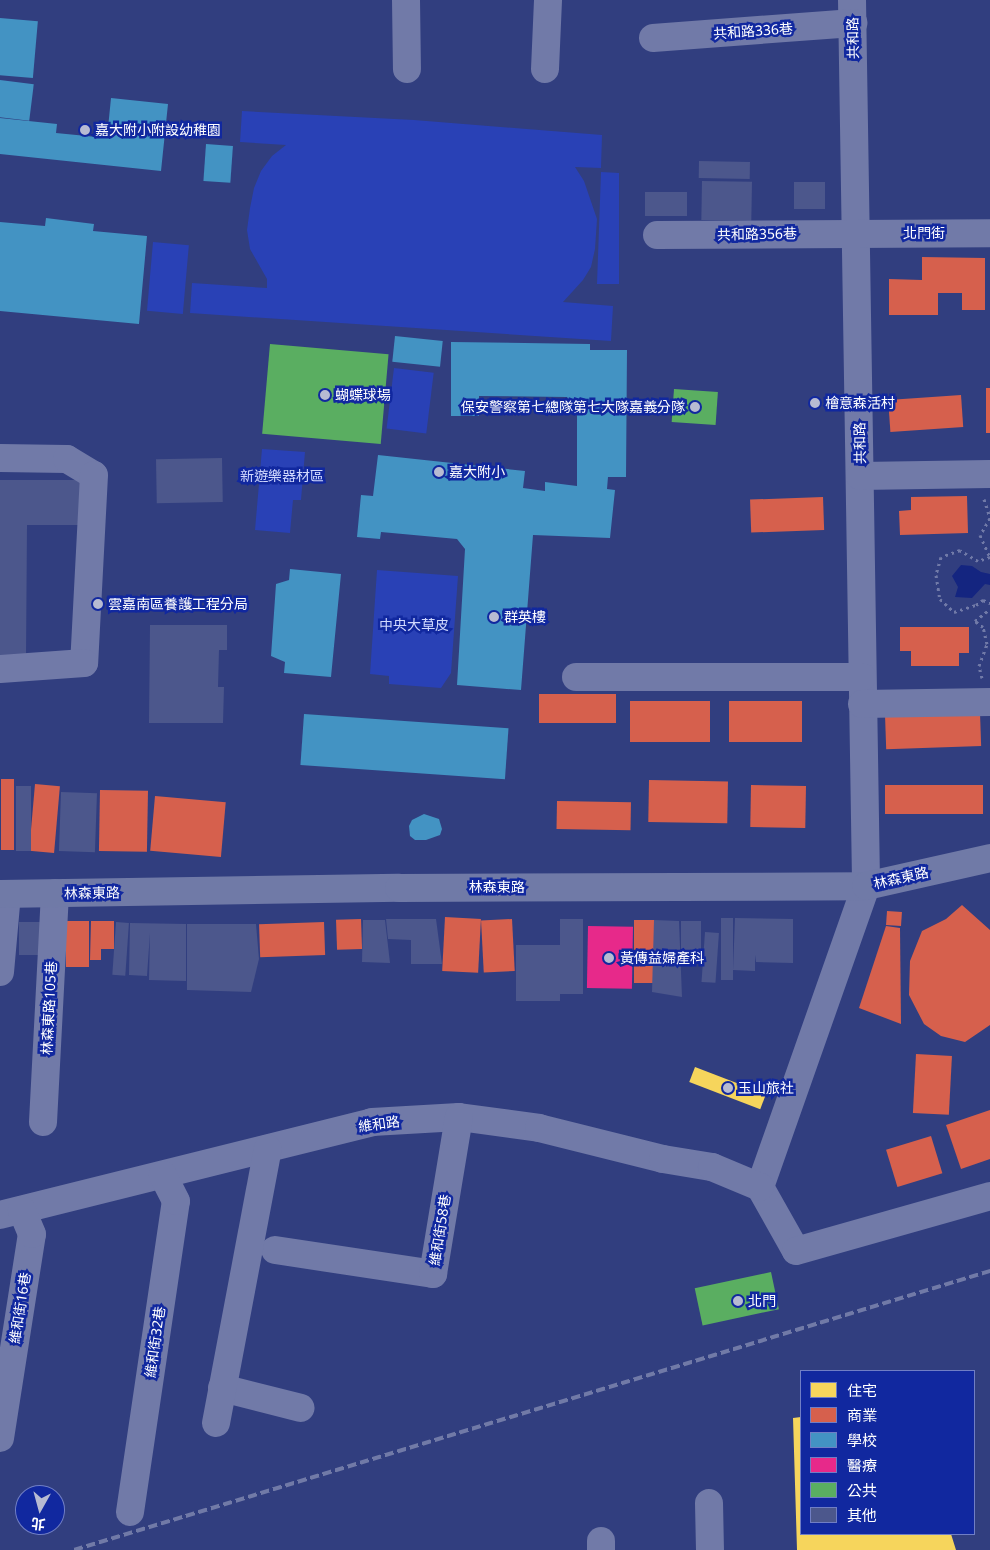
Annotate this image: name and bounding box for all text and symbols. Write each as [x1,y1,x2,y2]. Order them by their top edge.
street label: 共和路 [844,17,862,59]
street label: 共和路336巷 [712,20,794,42]
place label: 嘉大附小附設幼稚園 [95,122,221,138]
marker: 嘉大附小附設幼稚園 [79,124,91,136]
street label: 共和路356巷 [717,225,797,243]
street label: 北門街 [903,225,945,241]
place label: 蝴蝶球場 [335,387,391,403]
marker: 蝴蝶球場 [319,389,331,401]
place label: 檜意森活村 [825,395,895,411]
marker: 檜意森活村 [809,397,821,409]
place label: 保安警察第七總隊第七大隊嘉義分隊 [461,399,685,415]
marker: 保安警察第七總隊第七大隊嘉義分隊 [689,401,701,413]
street label: 共和路 [851,422,869,464]
place label: 嘉大附小 [449,464,505,480]
marker: 嘉大附小 [433,466,445,478]
park label: 新遊樂器材區 [240,468,324,484]
place label: 雲嘉南區養護工程分局 [108,596,248,612]
marker: 雲嘉南區養護工程分局 [92,598,104,610]
place label: 群英樓 [504,609,546,625]
marker: 群英樓 [488,611,500,623]
park label: 中央大草皮 [379,617,449,633]
street label: 林森東路 [872,864,930,892]
street label: 林森東路 [469,879,525,895]
street label: 林森東路 [64,884,120,902]
place label: 黃傳益婦產科 [620,950,704,966]
marker: 黃傳益婦產科 [602,951,616,965]
street label: 林森東路105巷 [38,961,60,1055]
place label: 玉山旅社 [738,1080,794,1096]
marker: 玉山旅社 [722,1082,734,1094]
street label: 維和路 [357,1113,401,1135]
street label: 維和街58巷 [426,1193,454,1267]
street label: 維和街16巷 [6,1271,34,1345]
place label: 北門 [748,1293,776,1309]
marker: 北門 [732,1295,744,1307]
street label: 維和街32巷 [142,1305,168,1379]
legend [800,1370,975,1535]
text: 住宅 [847,1380,877,1400]
text: 商業 [847,1405,877,1425]
text: 學校 [847,1430,877,1450]
text: 醫療 [847,1455,877,1475]
text: 公共 [847,1480,877,1500]
north arrow [15,1485,65,1535]
text: 其他 [847,1505,877,1525]
text: 北 [30,1514,46,1535]

